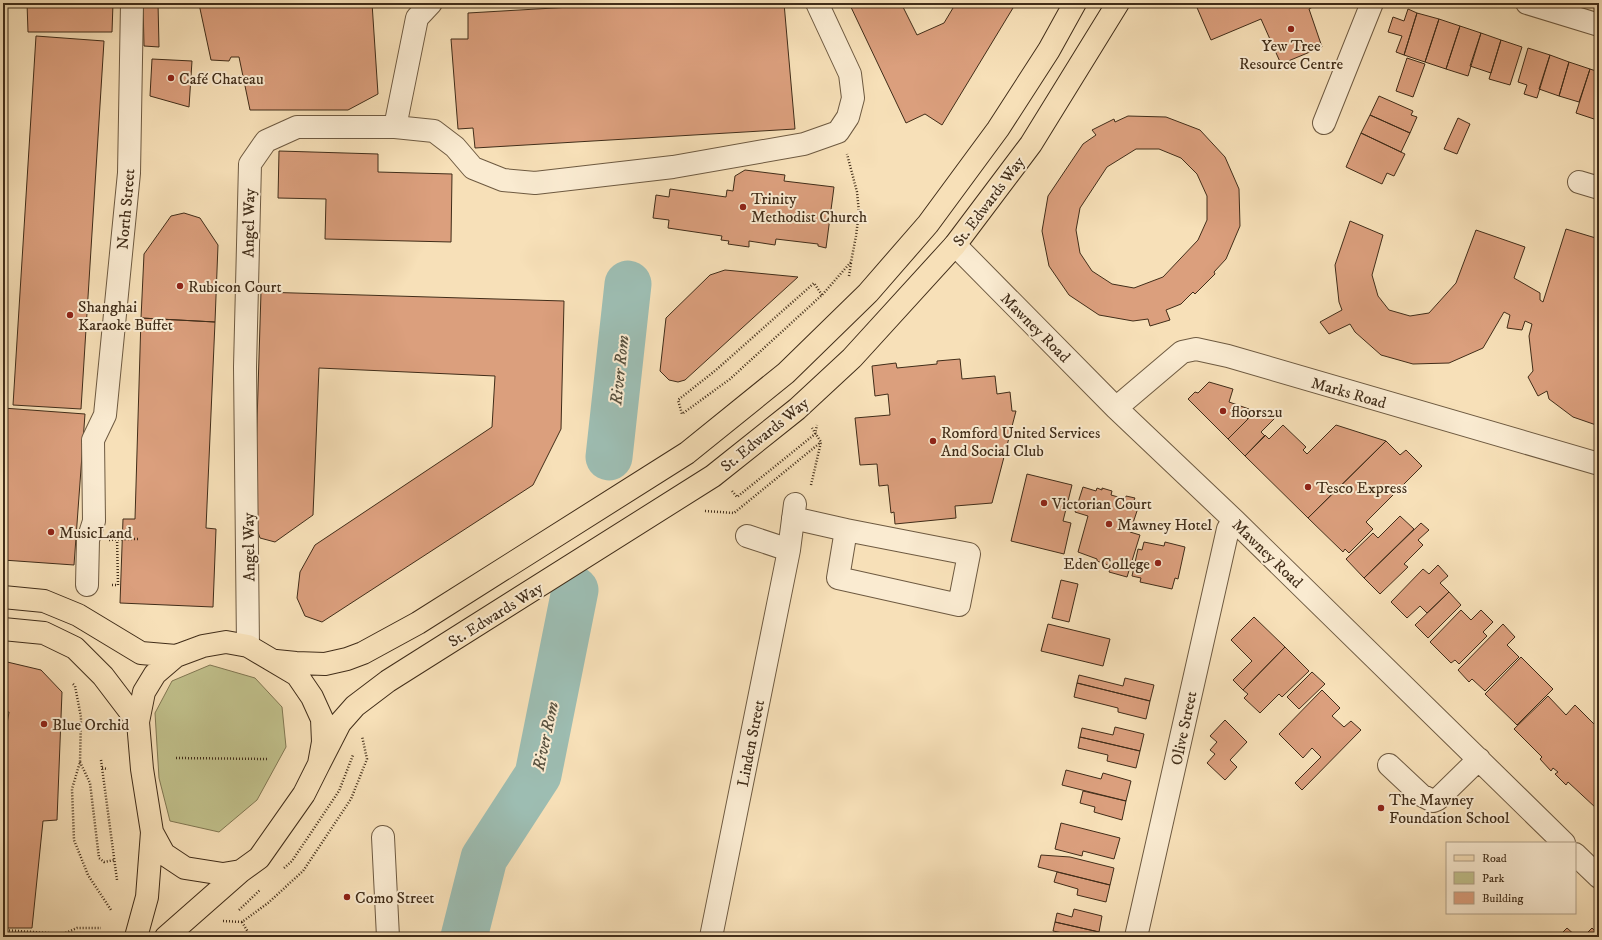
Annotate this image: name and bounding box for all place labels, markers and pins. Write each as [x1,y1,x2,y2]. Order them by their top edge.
marker: Yew Tree Resource Centre [1286,24,1296,34]
place label: Yew Tree Resource Centre [1239,36,1343,74]
place label: Café Chateau [179,69,264,89]
marker: Café Chateau [166,73,176,83]
place label: Trinity Methodist Church [751,189,868,227]
marker: Trinity Methodist Church [738,202,748,212]
place label: Rubicon Court [188,277,282,297]
marker: Rubicon Court [175,281,185,291]
place label: Shanghai Karaoke Buffet [78,297,173,335]
marker: Shanghai Karaoke Buffet [65,310,75,320]
place label: floors2u [1231,402,1283,422]
marker: floors2u [1218,406,1228,416]
place label: Romford United Services And Social Club [941,423,1100,461]
marker: Romford United Services And Social Club [928,436,938,446]
place label: Tesco Express [1316,478,1407,498]
marker: Tesco Express [1303,482,1313,492]
place label: Victorian Court [1051,494,1152,514]
marker: Victorian Court [1039,498,1049,508]
place label: Mawney Hotel [1117,515,1212,535]
marker: Mawney Hotel [1104,519,1114,529]
place label: MusicLand [59,523,132,543]
marker: MusicLand [46,527,56,537]
place label: Eden College [1063,554,1150,574]
marker: Eden College [1153,558,1163,568]
place label: Blue Orchid [52,715,129,735]
marker: Blue Orchid [39,719,49,729]
place label: The Mawney Foundation School [1389,790,1510,828]
marker: The Mawney Foundation School [1376,803,1386,813]
place label: Como Street [355,888,434,908]
marker: Como Street [342,892,352,902]

